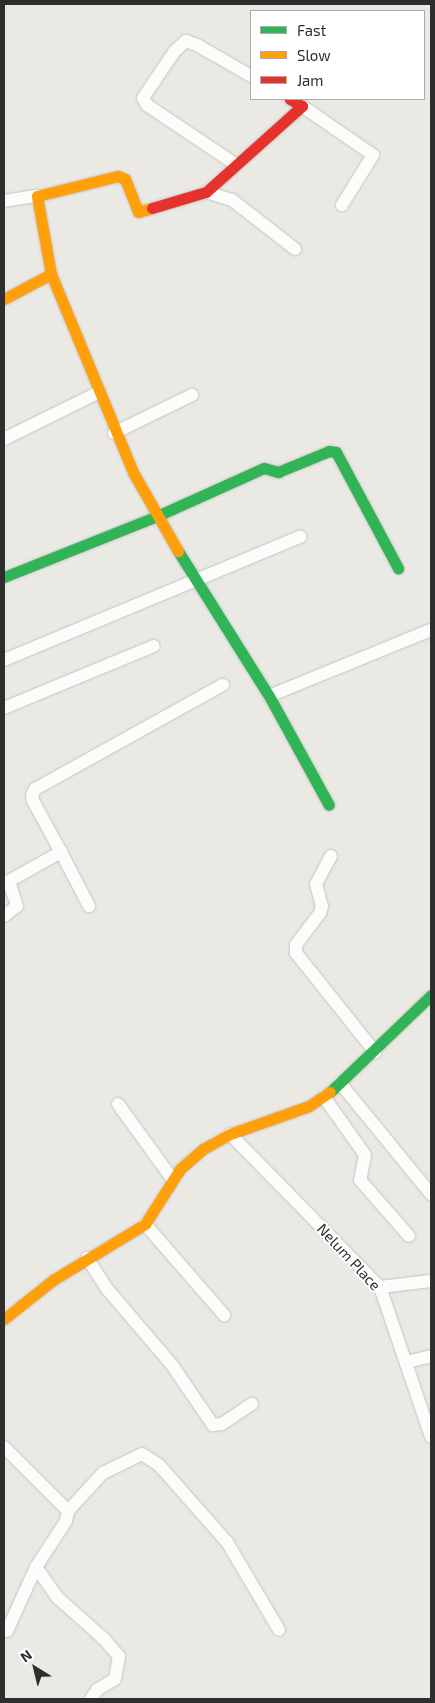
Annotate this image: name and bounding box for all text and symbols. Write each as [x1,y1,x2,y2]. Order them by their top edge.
legend [250,10,425,100]
text: Fast [297,21,326,39]
text: Slow [297,46,331,64]
text: Jam [297,71,323,89]
street label: Nelum Place [313,1220,385,1294]
north arrow [10,1643,60,1693]
text: N [17,1646,35,1665]

